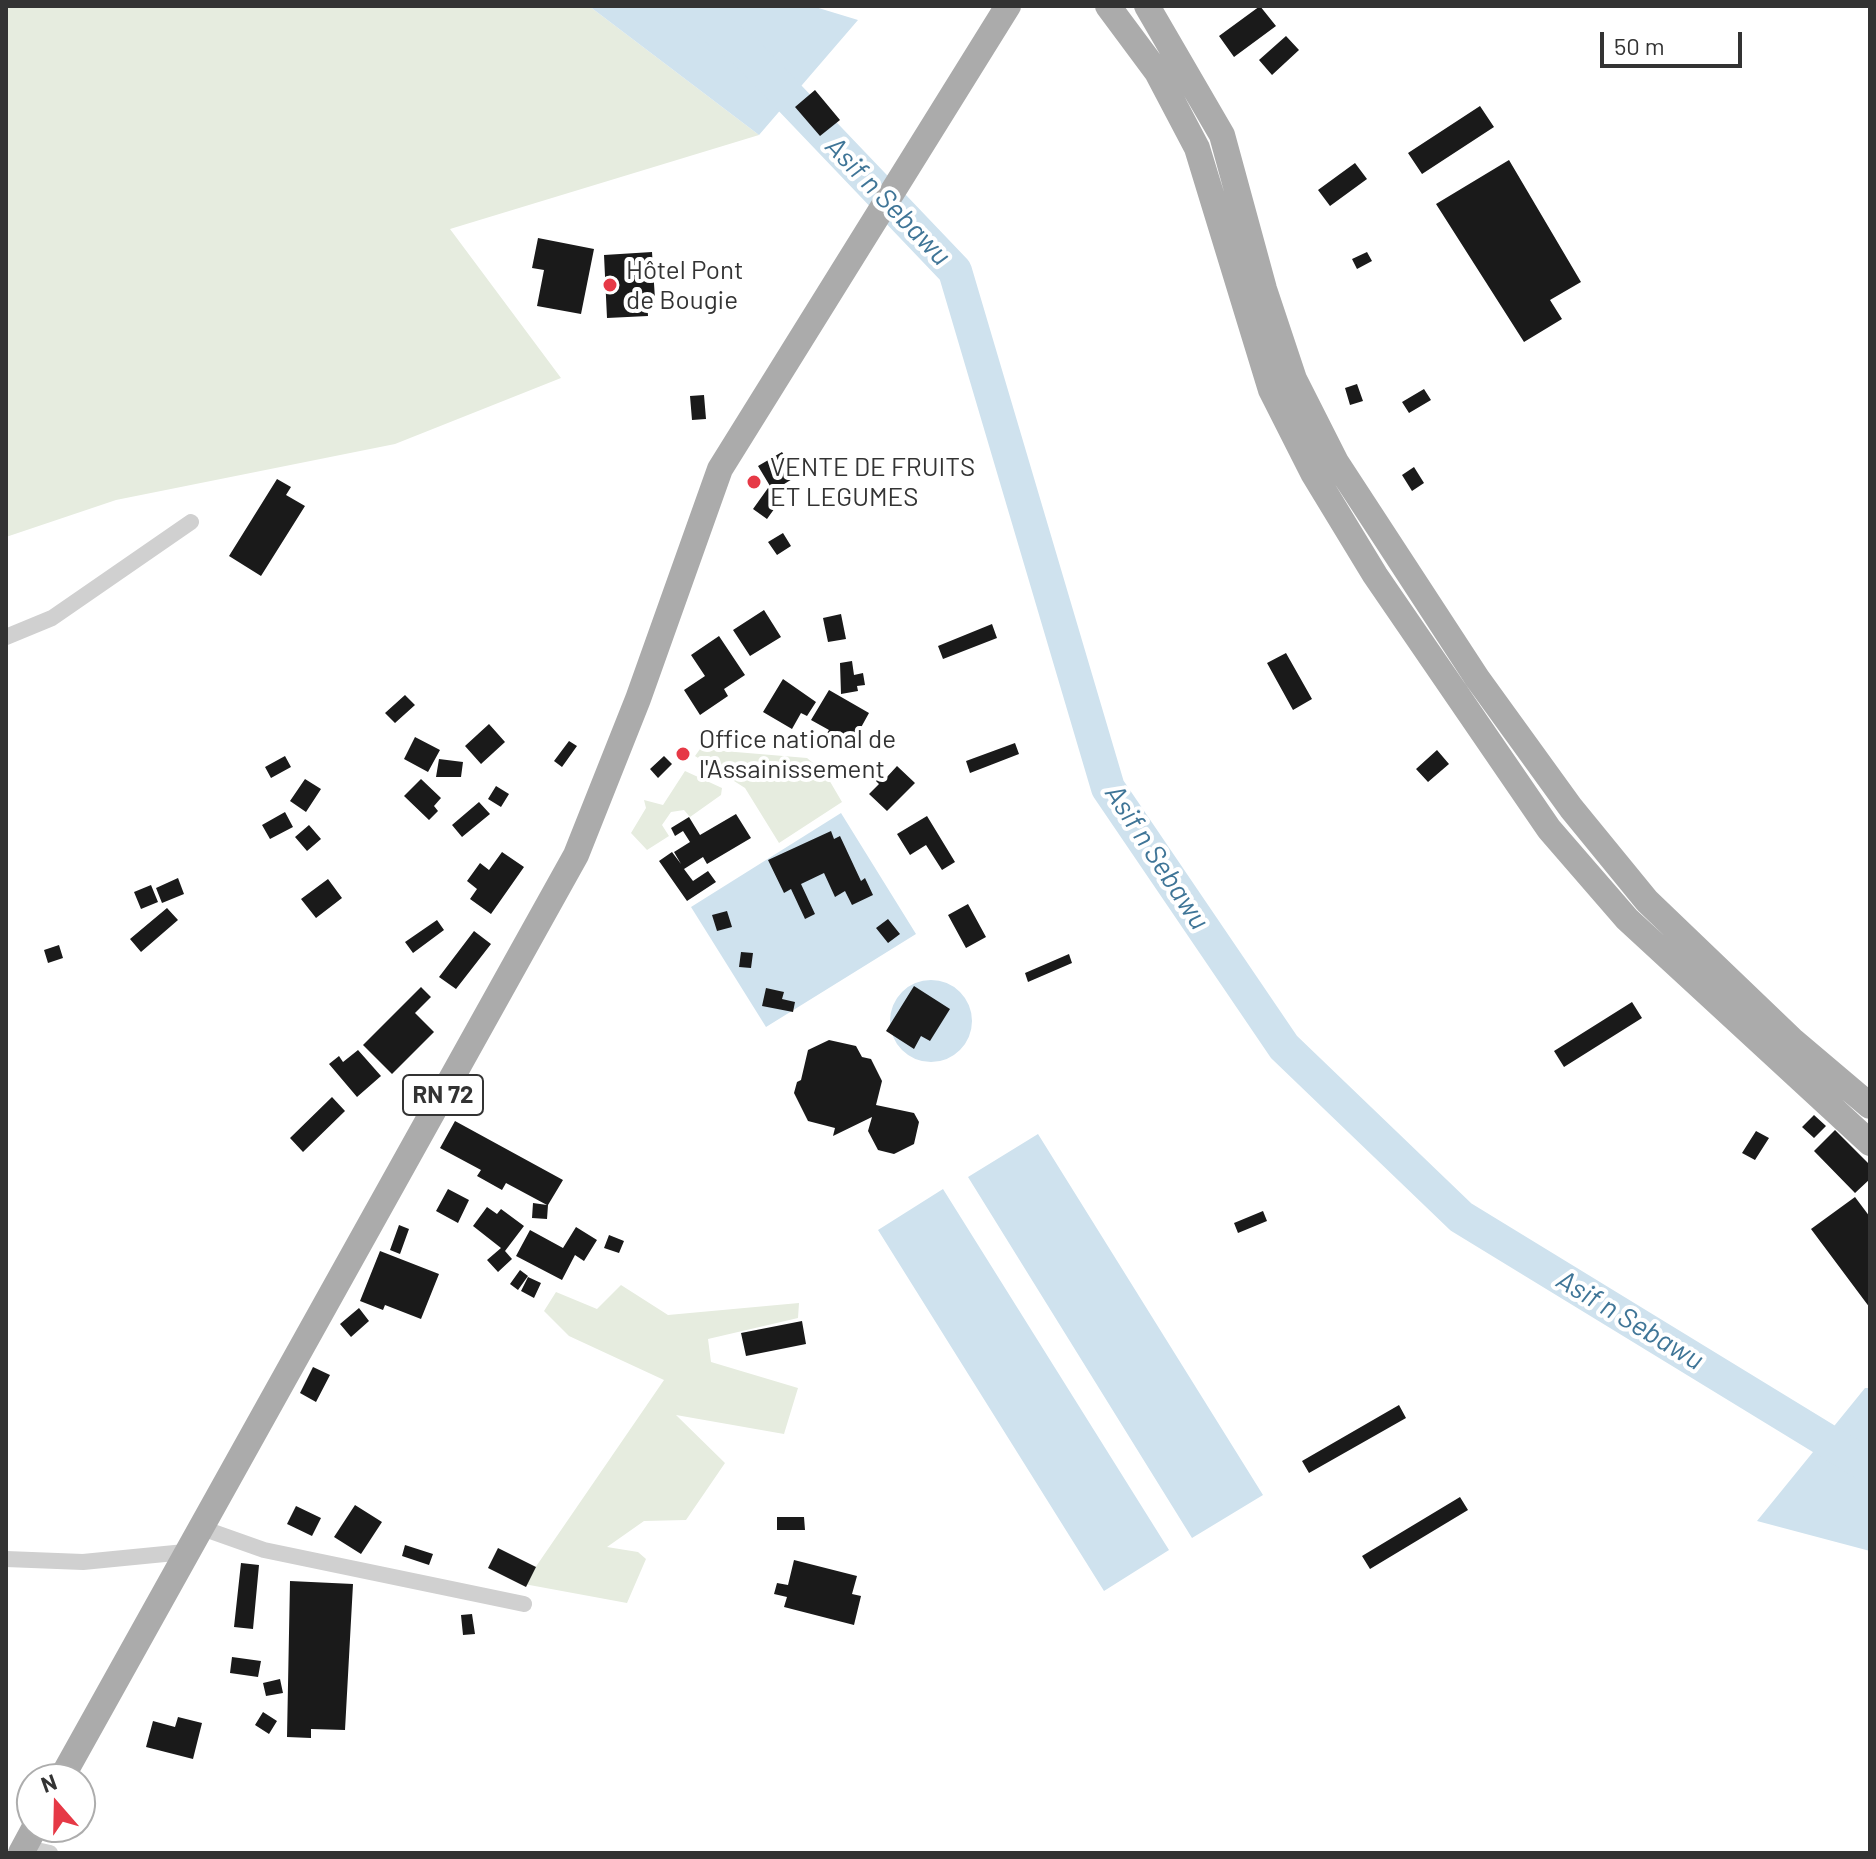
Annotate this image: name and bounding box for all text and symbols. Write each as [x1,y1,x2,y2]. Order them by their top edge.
scale bar [1604,16,1746,66]
text: 50 m [1614,31,1665,60]
water label: Asif n Sebawu [818,130,958,272]
place label: Hôtel Pont de Bougie [626,254,743,316]
marker: Hôtel Pont de Bougie [601,276,619,294]
place label: VENTE DE FRUITS ET LEGUMES [770,451,975,512]
marker: VENTE DE FRUITS ET LEGUMES [745,473,763,491]
place label: Office national de l'Assainissement [699,723,896,784]
marker: Office national de l'Assainissement [674,745,692,763]
water label: Asif n Sebawu [1098,778,1216,936]
road number: RN 72 [403,1075,483,1115]
water label: Asif n Sebawu [1550,1263,1710,1377]
north arrow [16,1763,96,1843]
text: N [37,1768,60,1797]

